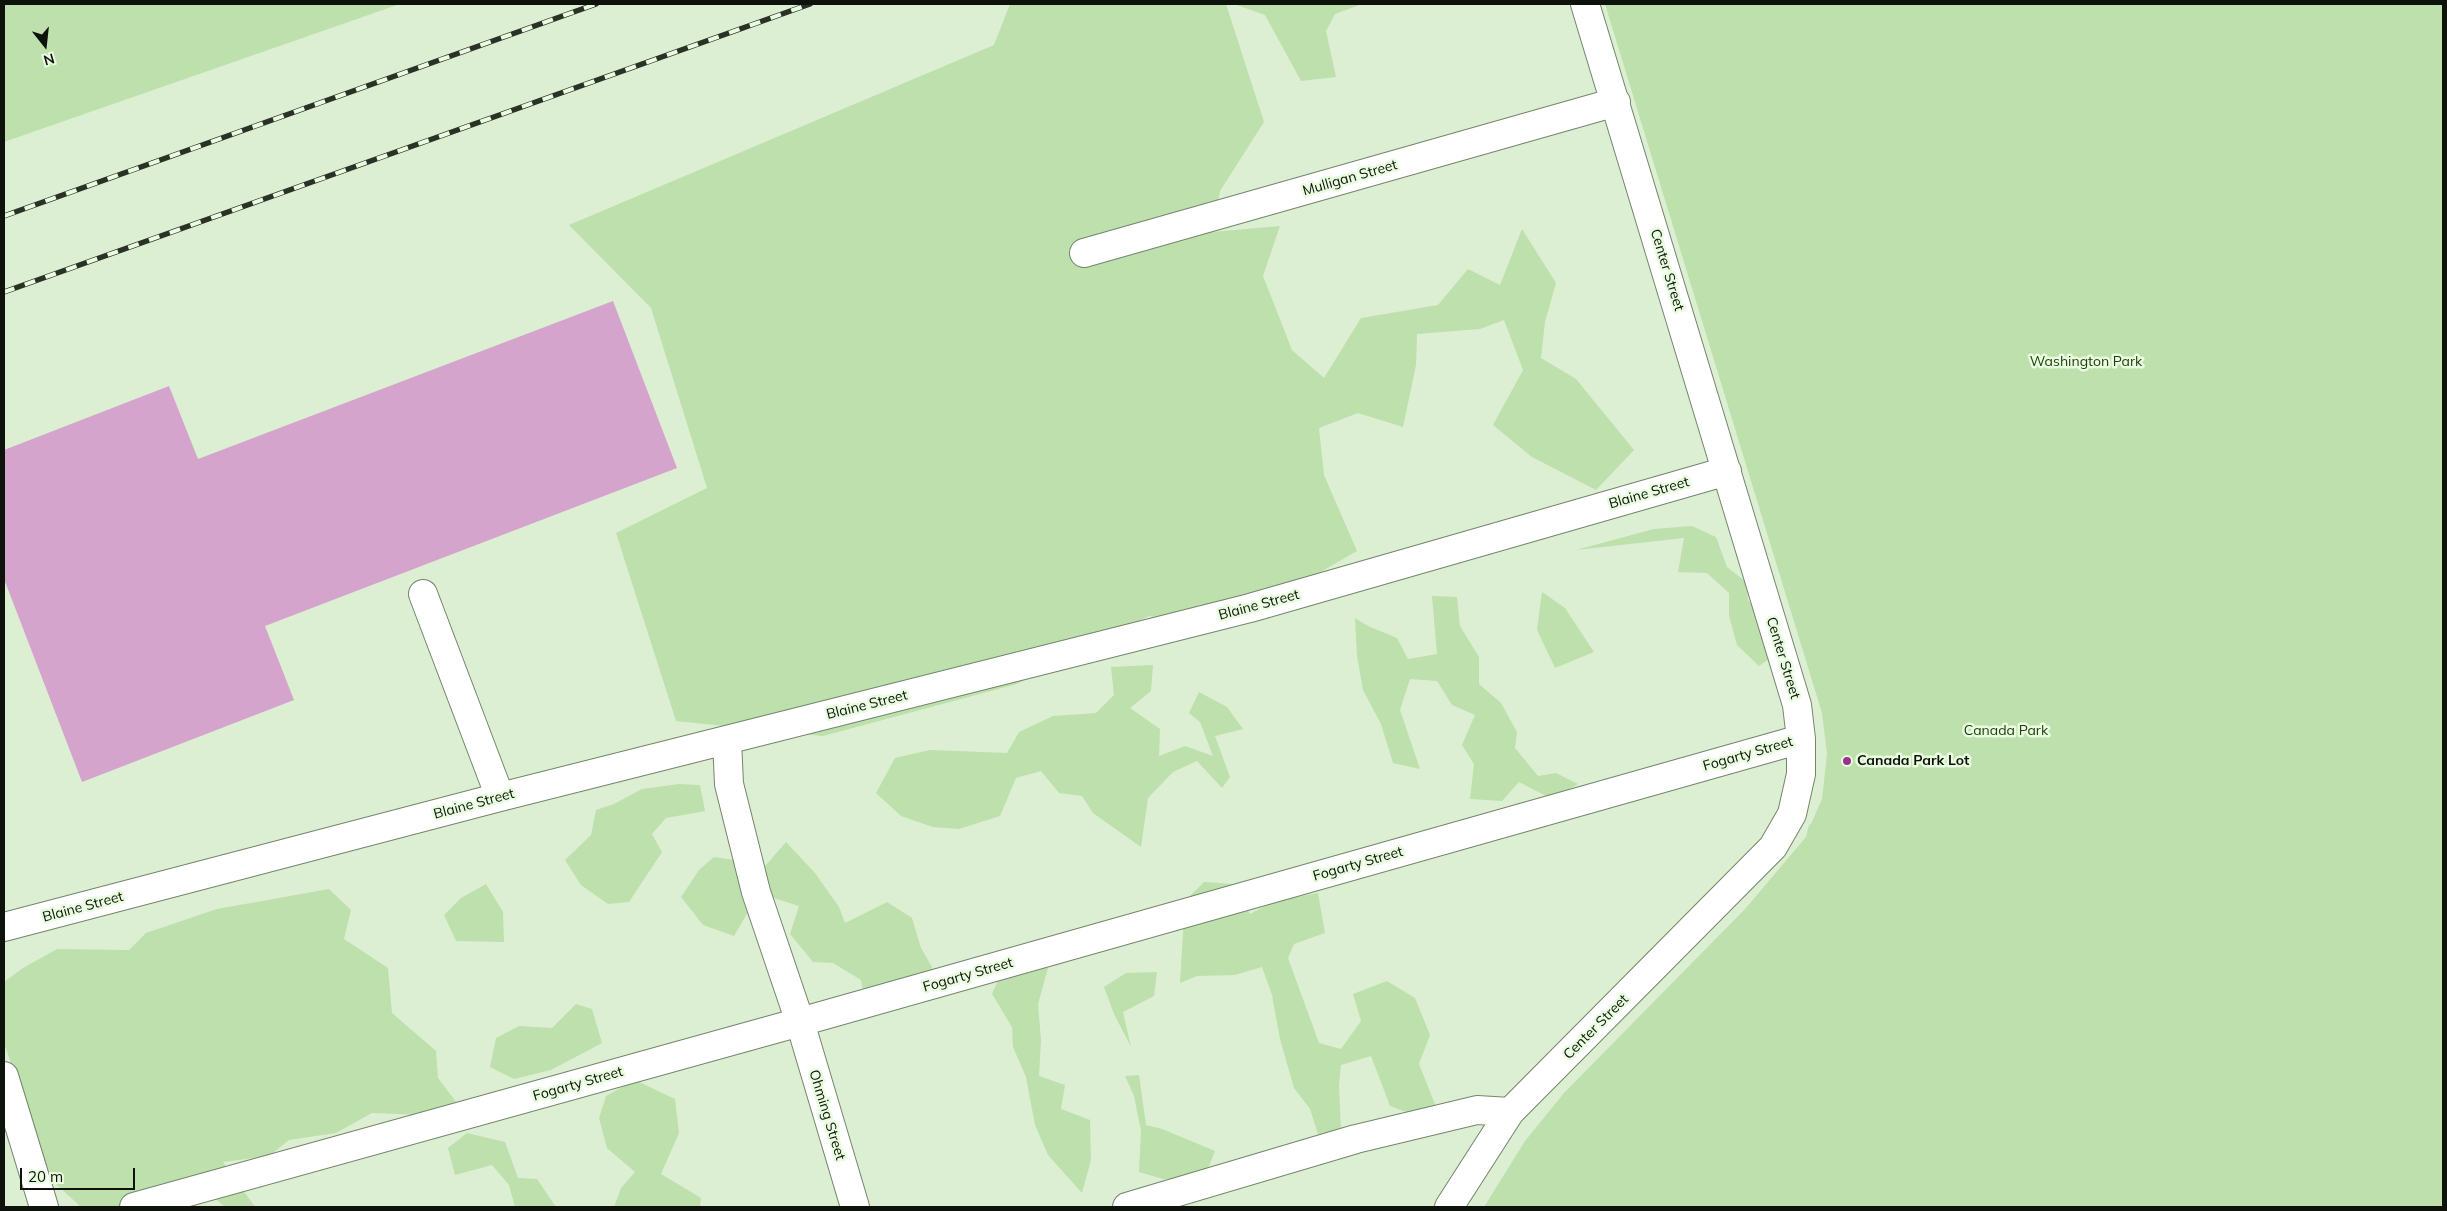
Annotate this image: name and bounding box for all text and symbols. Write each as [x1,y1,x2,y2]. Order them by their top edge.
north arrow [20,20,70,70]
text: N [42,49,57,70]
street label: Mulligan Street [1301,156,1399,200]
street label: Center Street [1647,227,1687,313]
park label: Washington Park [2030,354,2142,370]
street label: Blaine Street [1607,474,1691,512]
street label: Blaine Street [1217,586,1301,624]
street label: Center Street [1763,615,1803,701]
street label: Blaine Street [825,687,909,723]
park label: Canada Park [1964,723,2048,739]
street label: Fogarty Street [1701,733,1795,775]
place label: Canada Park Lot [1857,753,1969,769]
marker: Canada Park Lot [1841,755,1853,767]
street label: Blaine Street [432,785,516,823]
street label: Fogarty Street [1311,843,1405,885]
street label: Blaine Street [41,888,125,926]
street label: Fogarty Street [921,954,1015,996]
street label: Center Street [1560,991,1632,1063]
street label: Fogarty Street [531,1063,625,1105]
street label: Ohming Street [805,1068,849,1162]
scale bar [22,1158,138,1190]
text: 20 m [28,1167,63,1186]

